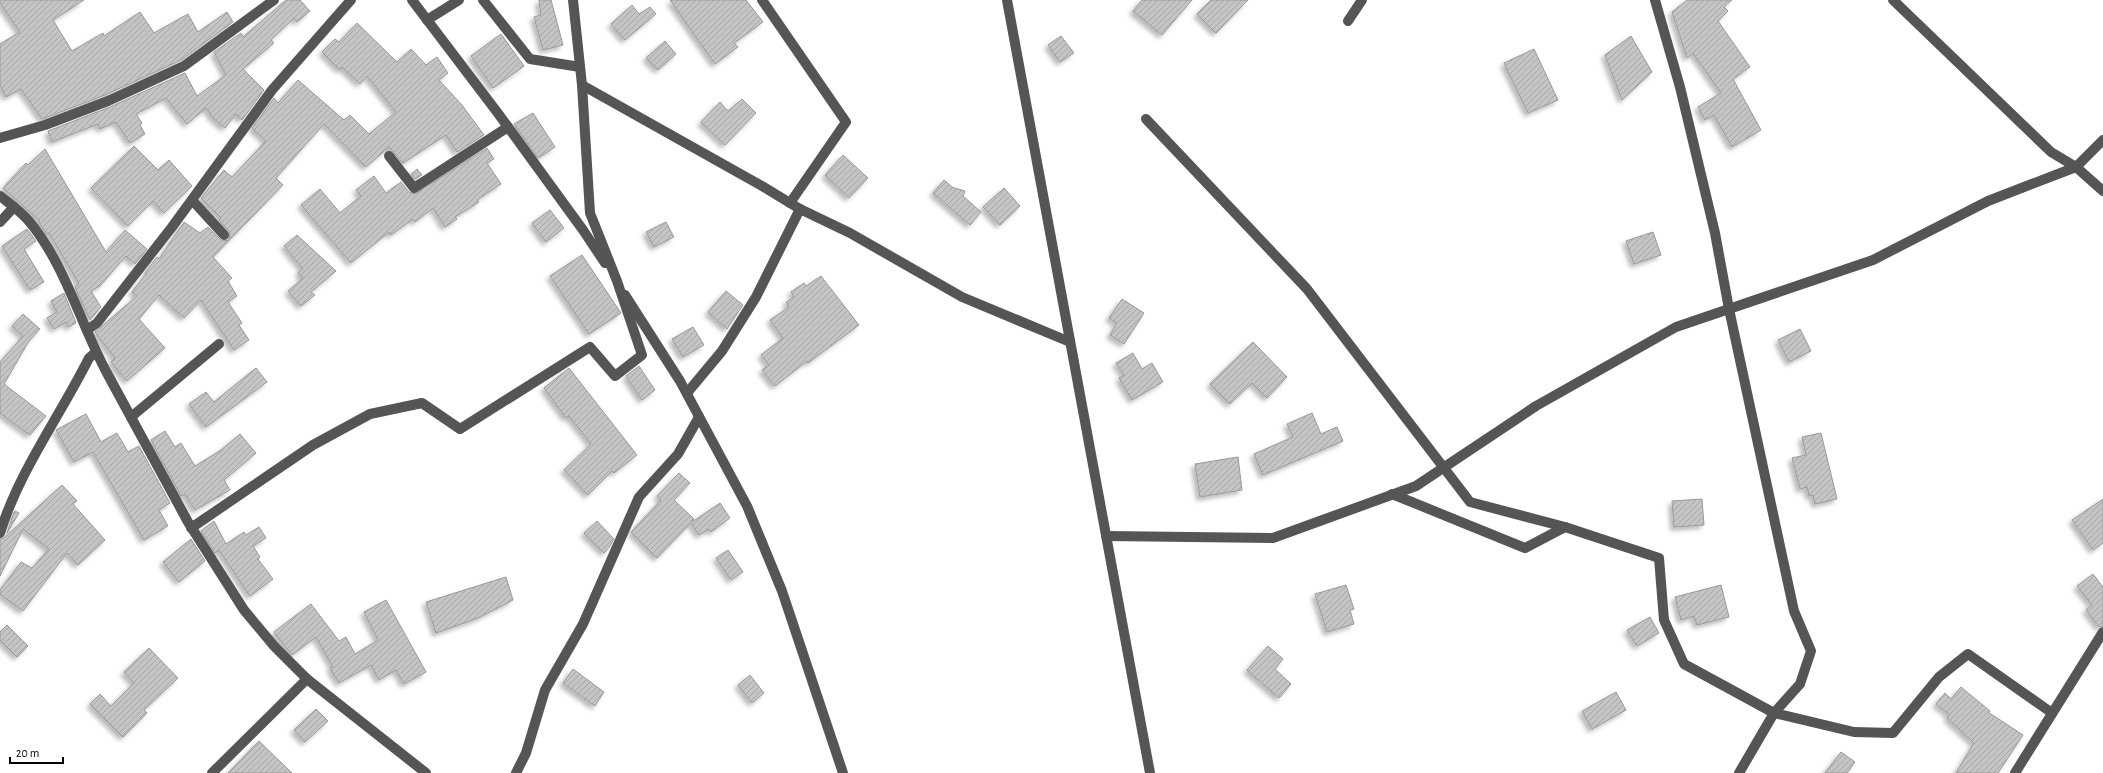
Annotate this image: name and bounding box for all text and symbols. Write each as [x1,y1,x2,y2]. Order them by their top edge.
scale bar [10,739,63,765]
text: 20 m [16,747,39,759]

